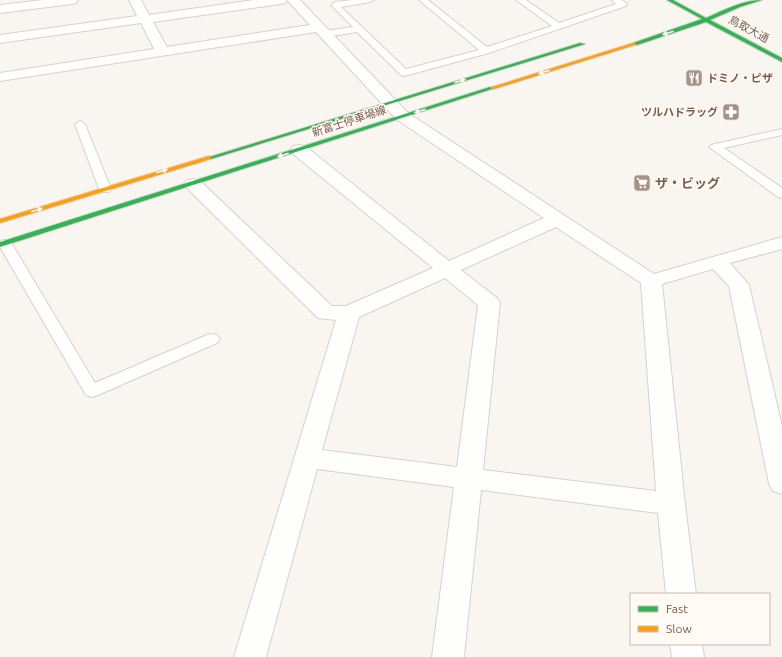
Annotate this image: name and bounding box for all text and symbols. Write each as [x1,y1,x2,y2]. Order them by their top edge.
street label: 鳥取大通 [727,13,771,45]
one-way arrow [662,30,674,36]
restaurant icon: ドミノ・ピザ [684,68,704,88]
one-way arrow [538,69,550,75]
place label: ドミノ・ピザ [707,72,773,84]
one-way arrow [455,78,467,84]
pharmacy icon: ツルハドラッグ [721,102,741,122]
street label: 新富士停車場線 [311,103,387,139]
place label: ツルハドラッグ [641,106,718,118]
one-way arrow [414,108,426,114]
one-way arrow [277,152,289,158]
one-way arrow [156,168,168,174]
supermarket icon: ザ・ビッグ [632,173,652,193]
place label: ザ・ビッグ [655,176,720,190]
one-way arrow [32,206,44,212]
legend [630,593,770,645]
text: Fast [666,602,688,615]
text: Slow [666,622,692,635]

